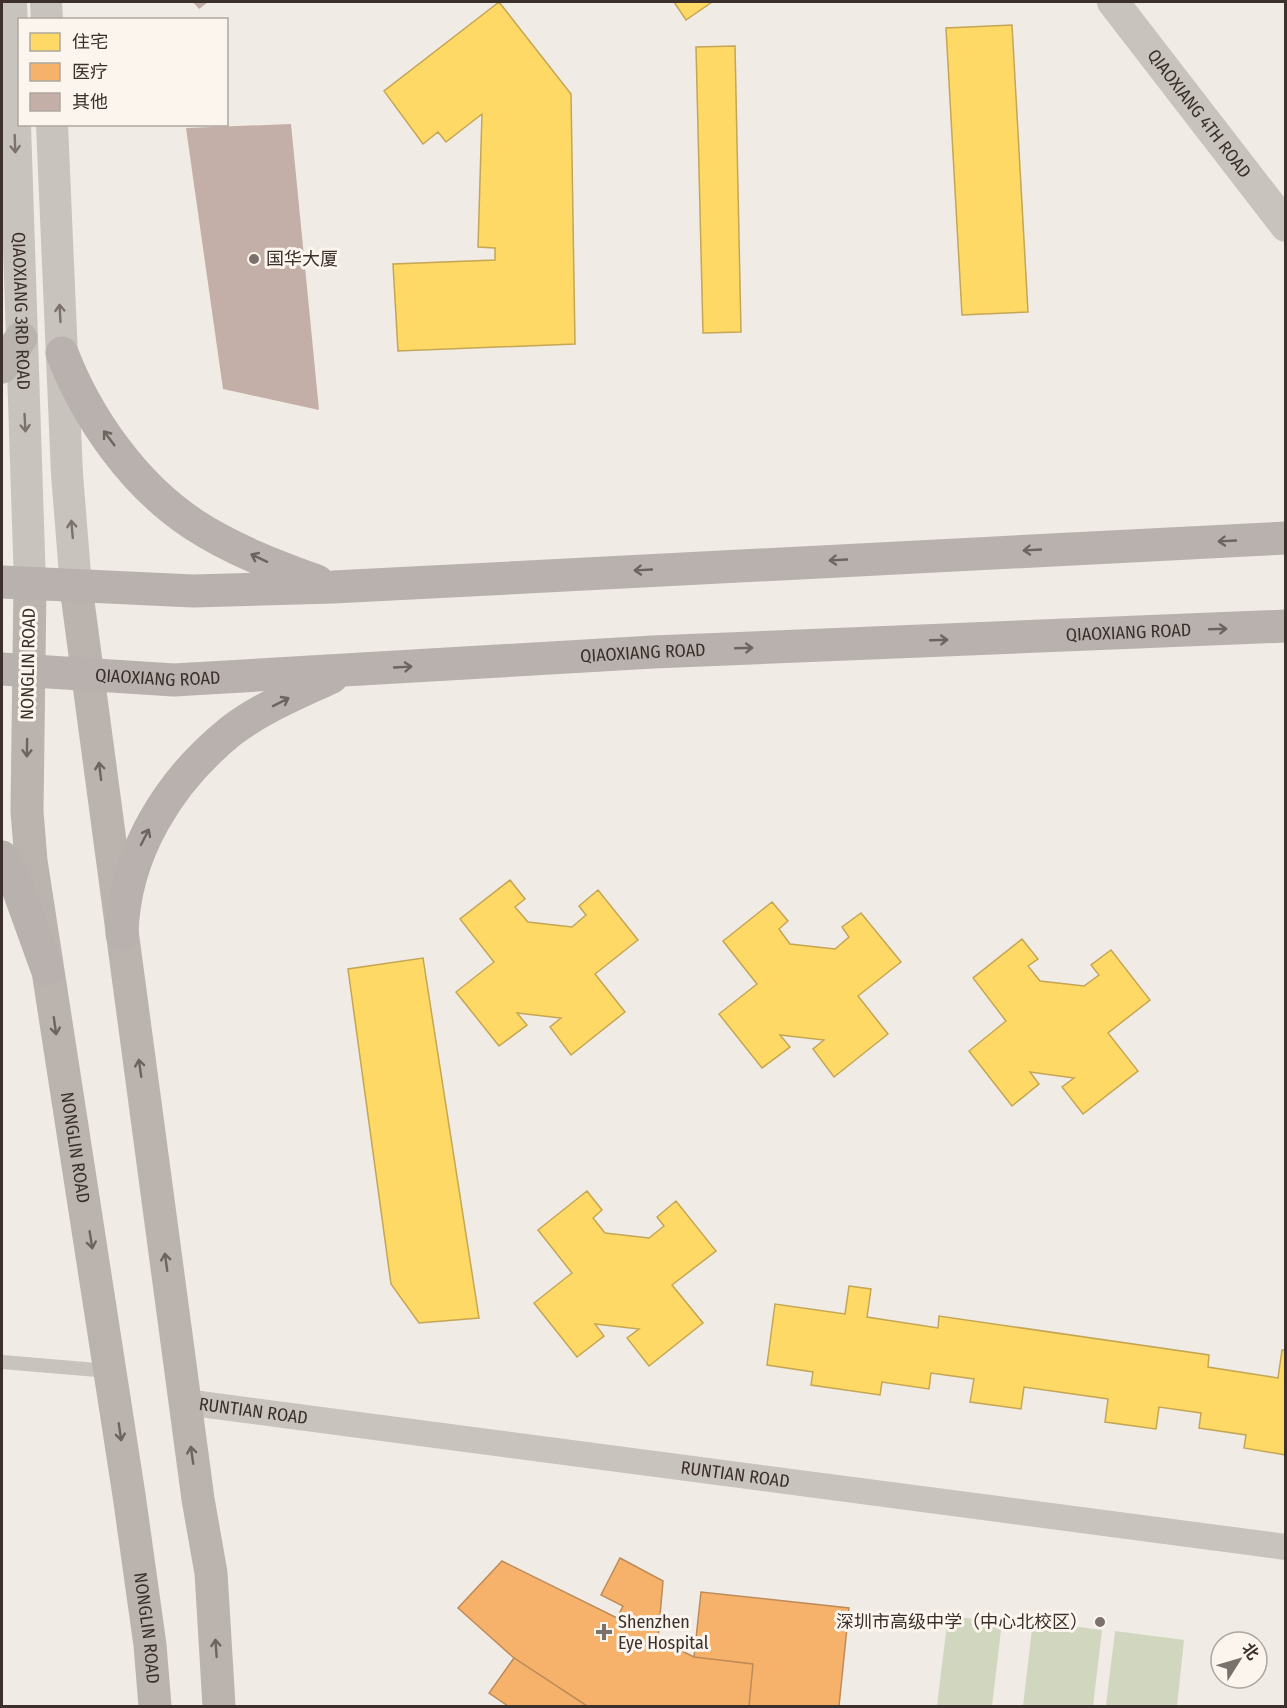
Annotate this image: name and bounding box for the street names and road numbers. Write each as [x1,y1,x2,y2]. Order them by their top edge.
street label: QIAOXIANG 4TH ROAD [1143,45,1256,182]
street label: QIAOXIANG 3RD ROAD [7,231,35,390]
street label: NONGLIN ROAD [16,608,40,720]
street label: QIAOXIANG ROAD [1065,619,1192,646]
street label: QIAOXIANG ROAD [580,639,706,667]
street label: QIAOXIANG ROAD [94,664,221,691]
street label: NONGLIN ROAD [56,1090,95,1204]
street label: RUNTIAN ROAD [198,1393,309,1429]
street label: RUNTIAN ROAD [679,1456,791,1493]
street label: NONGLIN ROAD [129,1571,164,1685]

